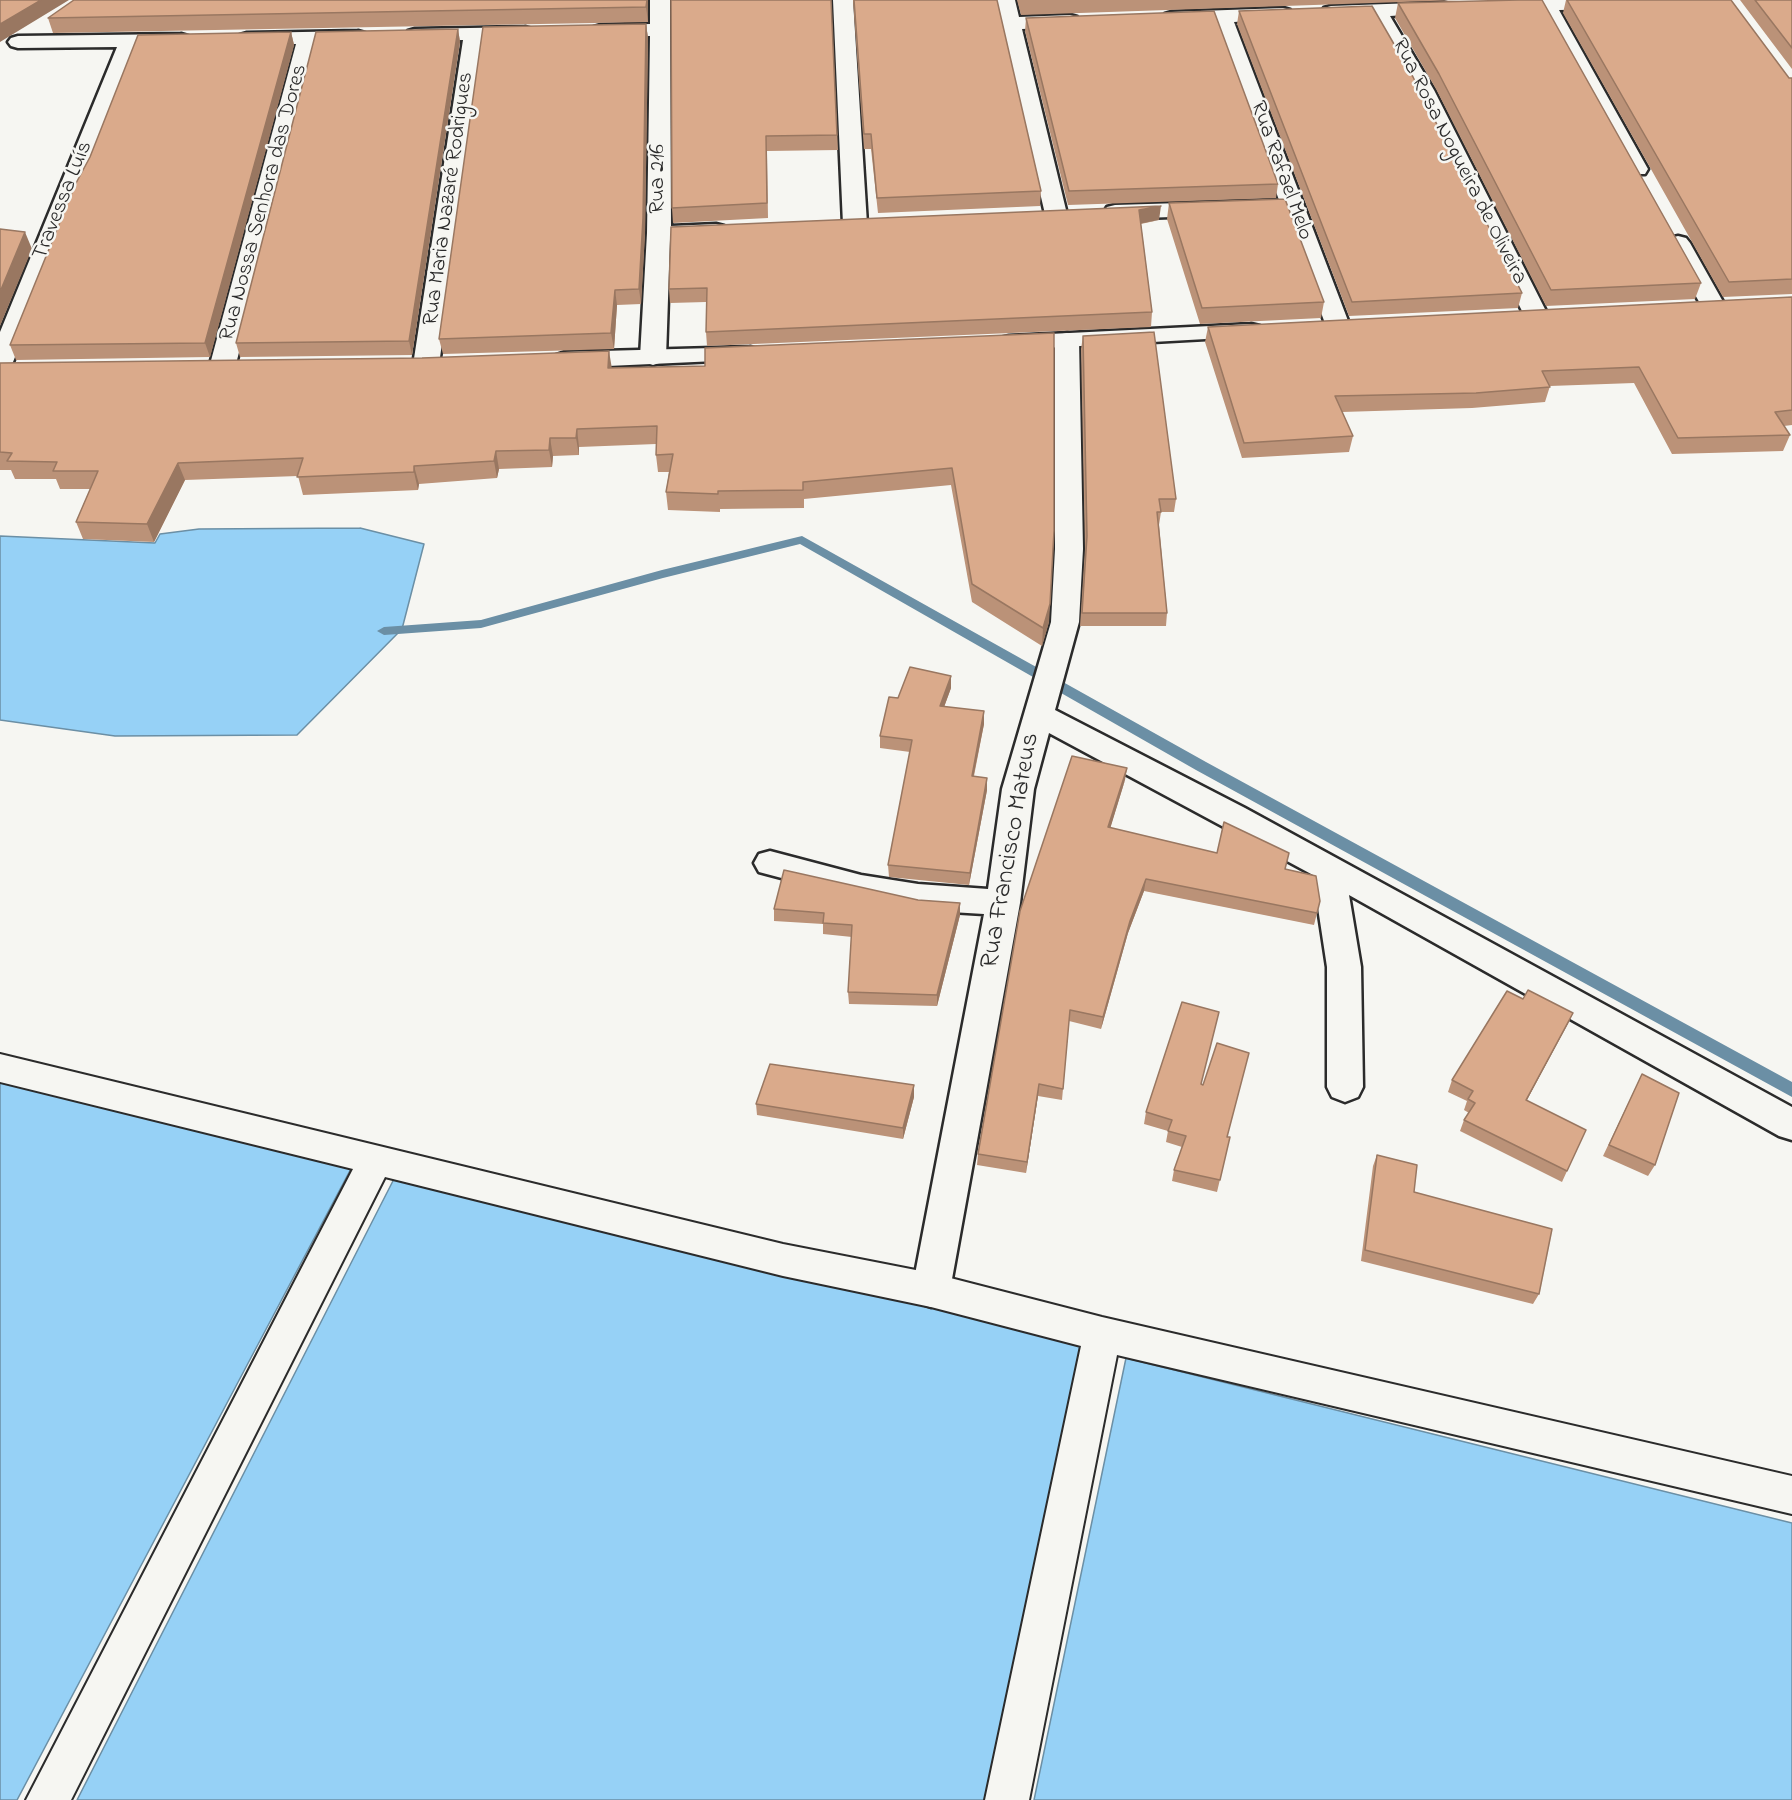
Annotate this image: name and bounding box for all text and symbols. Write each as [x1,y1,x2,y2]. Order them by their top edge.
street label: Rua Rosa Nogueira de Oliveira [1384,35,1532,289]
street label: Rua Nossa Senhora das Dores [215,62,315,344]
street label: Rua Maria Nazaré Rodrigues [419,71,481,327]
street label: Rua Rafael Melo [1243,98,1317,244]
street label: Travessa Luís [28,138,100,264]
street label: Rua 216 [646,144,672,214]
street label: Rua Francisco Mateus [976,731,1048,971]

